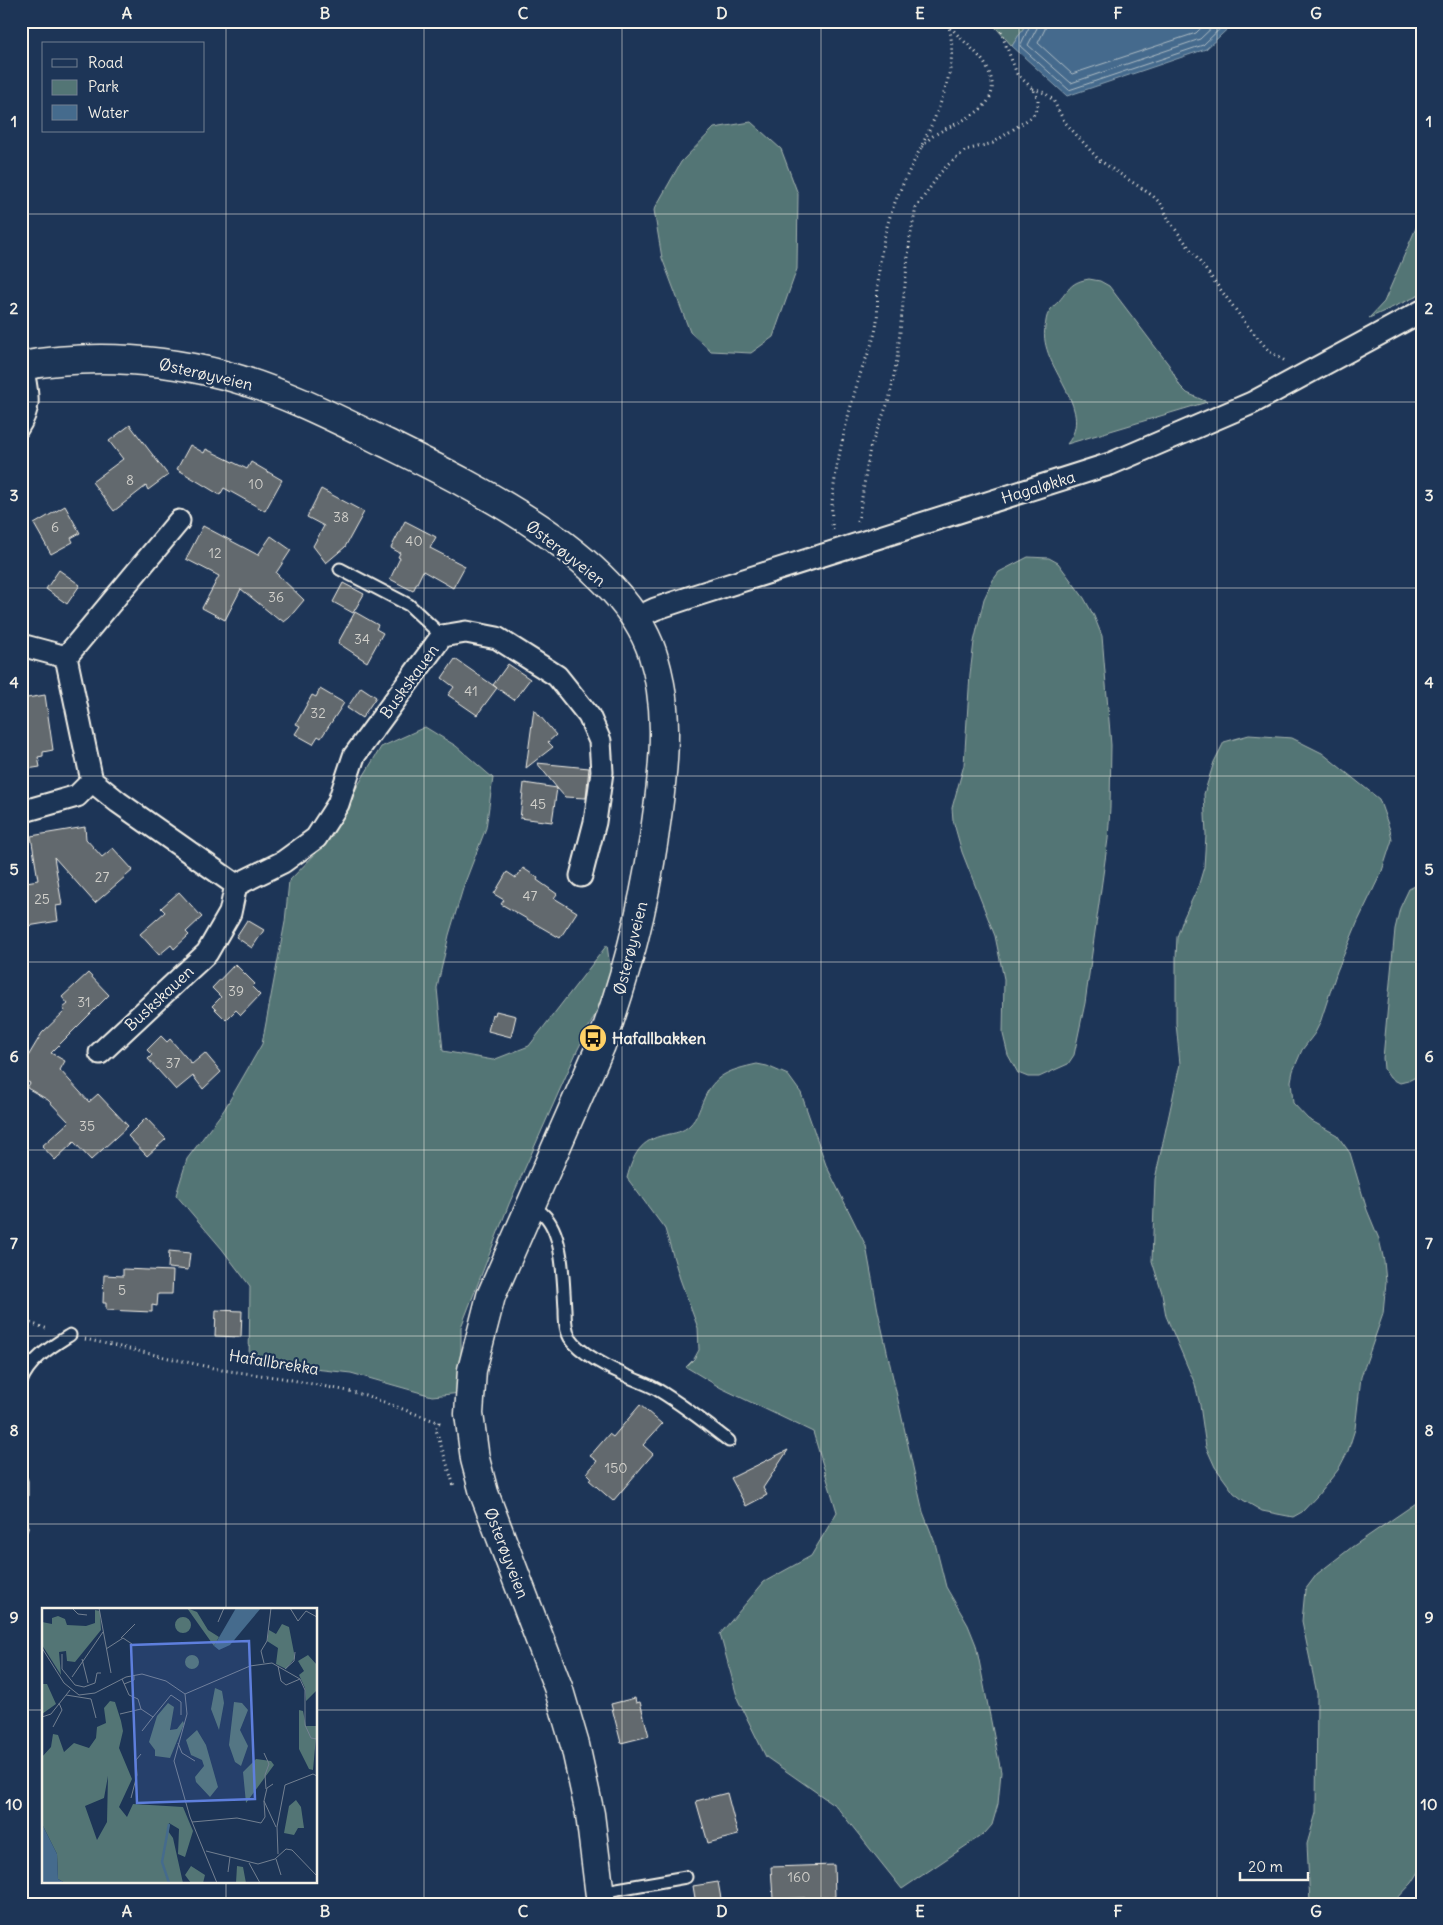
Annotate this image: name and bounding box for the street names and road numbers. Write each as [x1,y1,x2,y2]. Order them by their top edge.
street label: Østerøyveien [157,354,255,394]
street label: Hagaløkka [998,466,1078,508]
street label: Østerøyveien [522,516,610,590]
street label: Buskskauen [375,640,443,722]
street label: Østerøyveien [609,899,651,997]
street label: Buskskauen [120,961,198,1035]
street label: Hafallbrekka [228,1345,320,1379]
street label: Østerøyveien [481,1505,533,1601]

